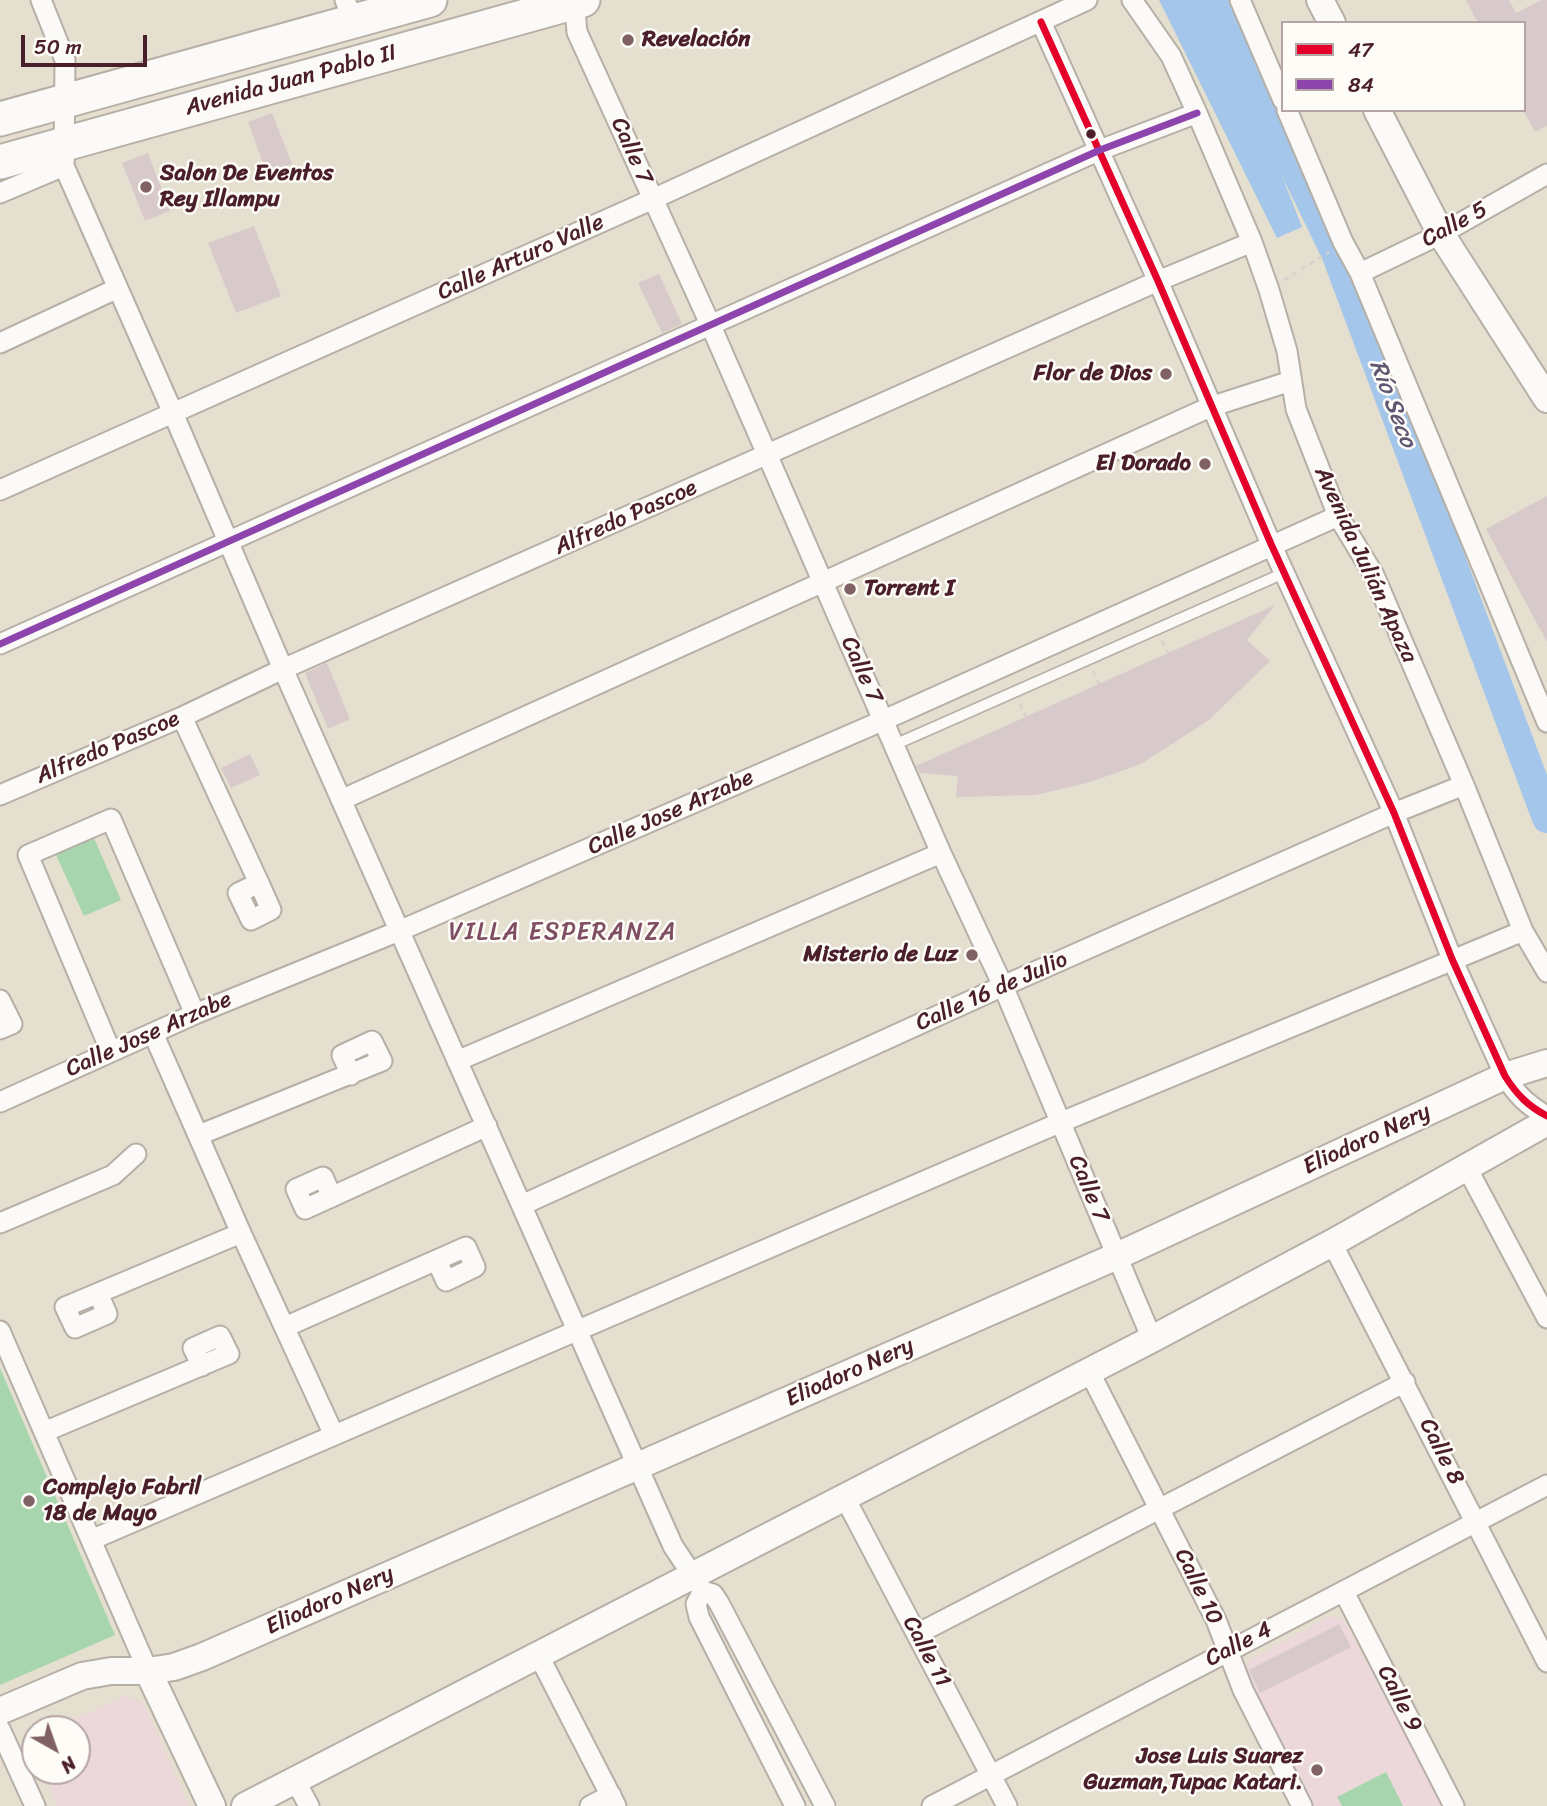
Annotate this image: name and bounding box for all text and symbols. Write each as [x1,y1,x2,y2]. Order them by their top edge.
scale bar [24,21,150,65]
legend [1281,21,1526,112]
place label: Revelación [642,26,750,54]
text: 50 m [34,28,82,66]
text: 47 [1348,31,1373,69]
marker: Revelación [620,32,636,48]
street label: Avenida Juan Pablo II [182,40,400,122]
text: 84 [1348,66,1374,104]
street label: Calle 7 [604,113,658,189]
unlabelled marker [1084,127,1098,141]
place label: Salon De Eventos Rey Illampu [160,160,333,214]
marker: Salon De Eventos Rey Illampu [138,179,154,195]
street label: Calle 5 [1417,196,1493,254]
street label: Calle Arturo Valle [433,209,609,307]
water label: Río Seco [1362,356,1422,452]
place label: Flor de Dios [1034,360,1152,388]
marker: Flor de Dios [1158,366,1174,382]
place label: El Dorado [1096,450,1191,478]
marker: El Dorado [1197,456,1213,472]
street label: Avenida Julián Apaza [1307,463,1423,667]
street label: Alfredo Pascoe [551,474,701,562]
place label: Torrent I [864,575,955,603]
marker: Torrent I [842,581,858,597]
street label: Calle 7 [834,632,888,708]
street label: Alfredo Pascoe [32,705,184,791]
street label: Calle Jose Arzabe [584,764,758,862]
district label: VILLA ESPERANZA [450,919,676,947]
place label: Misterio de Luz [803,941,958,969]
street label: Calle 16 de Julio [912,946,1072,1038]
marker: Misterio de Luz [964,947,980,963]
street label: Calle Jose Arzabe [62,986,236,1084]
street label: Eliodoro Nery [1299,1099,1435,1181]
street label: Calle 7 [1062,1151,1114,1227]
street label: Eliodoro Nery [782,1333,918,1413]
street label: Calle 8 [1413,1414,1469,1490]
place label: Complejo Fabril 18 de Mayo [43,1474,201,1528]
marker: Complejo Fabril 18 de Mayo [21,1493,37,1509]
street label: Calle 10 [1168,1544,1228,1630]
street label: Eliodoro Nery [262,1561,398,1641]
street label: Calle 11 [896,1612,956,1692]
street label: Calle 4 [1201,1617,1277,1673]
street label: Calle 9 [1371,1661,1427,1737]
north arrow [21,1715,91,1785]
place label: Jose Luis Suarez Guzman,Tupac Katari. [1083,1743,1303,1797]
text: N [53,1748,84,1782]
marker: Jose Luis Suarez Guzman,Tupac Katari. [1309,1762,1325,1778]

